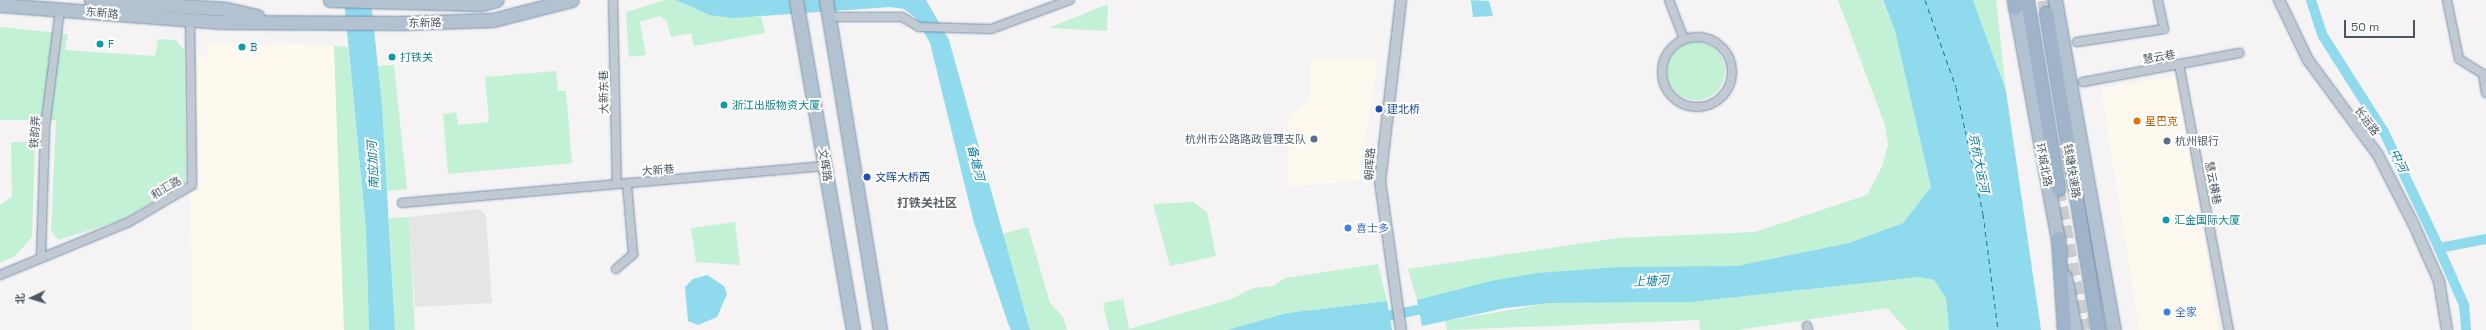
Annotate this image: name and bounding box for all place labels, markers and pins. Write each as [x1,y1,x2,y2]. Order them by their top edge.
place label: F [108,37,114,51]
marker: F [95,39,105,49]
place label: B [250,40,257,54]
marker: B [237,42,247,52]
place label: 打铁关 [400,50,433,64]
marker: 打铁关 [387,52,397,62]
place label: 浙江出版物资大厦 [732,98,820,112]
marker: 浙江出版物资大厦 [719,100,729,110]
place label: 建北桥 [1387,102,1420,116]
marker: 建北桥 [1374,104,1384,114]
place label: 星巴克 [2145,114,2178,128]
marker: 星巴克 [2132,116,2142,126]
place label: 杭州市公路路政管理支队 [1185,132,1306,146]
marker: 杭州市公路路政管理支队 [1309,134,1319,144]
place label: 杭州银行 [2175,134,2219,148]
marker: 杭州银行 [2162,136,2172,146]
place label: 文晖大桥西 [875,170,930,184]
marker: 文晖大桥西 [862,172,872,182]
place label: 汇金国际大厦 [2174,213,2240,227]
marker: 汇金国际大厦 [2161,215,2171,225]
place label: 喜士多 [1356,221,1389,235]
marker: 喜士多 [1343,223,1353,233]
place label: 全家 [2175,305,2197,319]
marker: 全家 [2162,307,2172,317]

